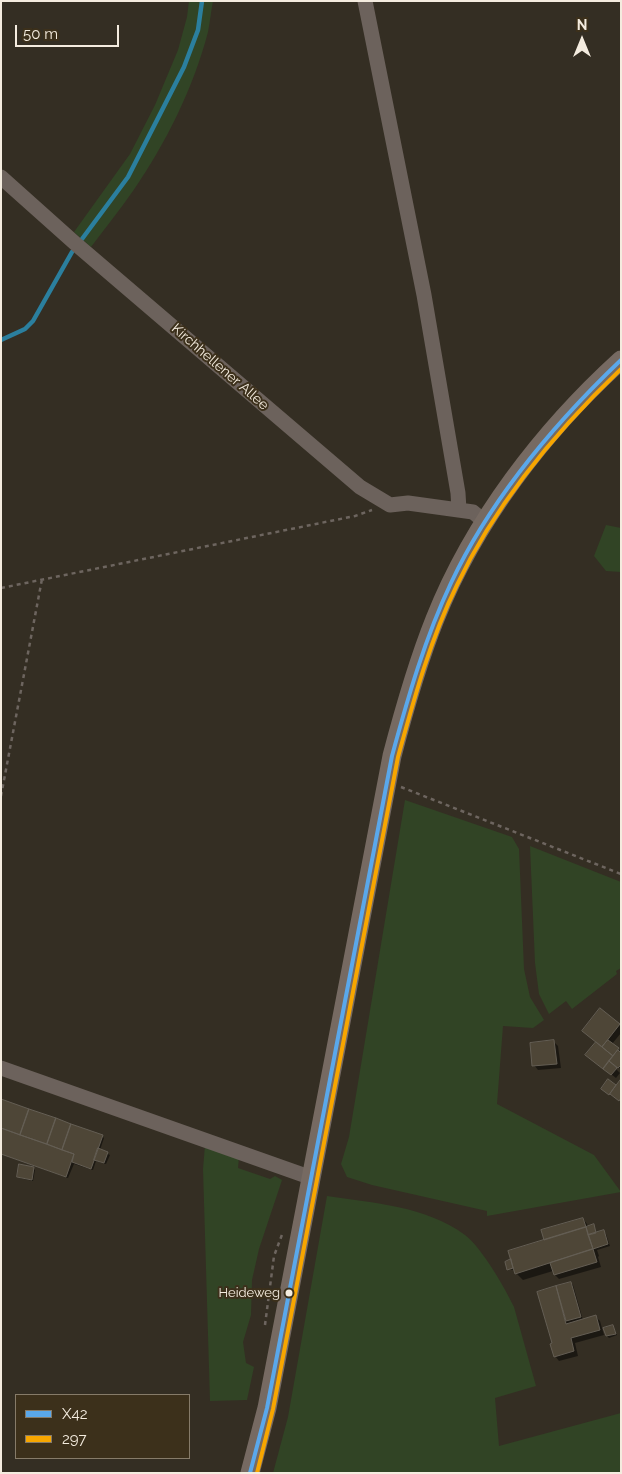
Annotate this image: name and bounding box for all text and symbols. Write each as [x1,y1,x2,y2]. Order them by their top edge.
scale bar [18,15,121,47]
north arrow [557,15,607,65]
text: N [577,17,587,33]
text: 50 m [23,25,58,43]
street label: Kirchhellener Allee [168,320,272,414]
place label: Heideweg [219,1285,280,1301]
marker: Heideweg [284,1288,294,1298]
legend [15,1394,190,1459]
text: X42 [62,1405,88,1423]
text: 297 [62,1430,87,1448]

